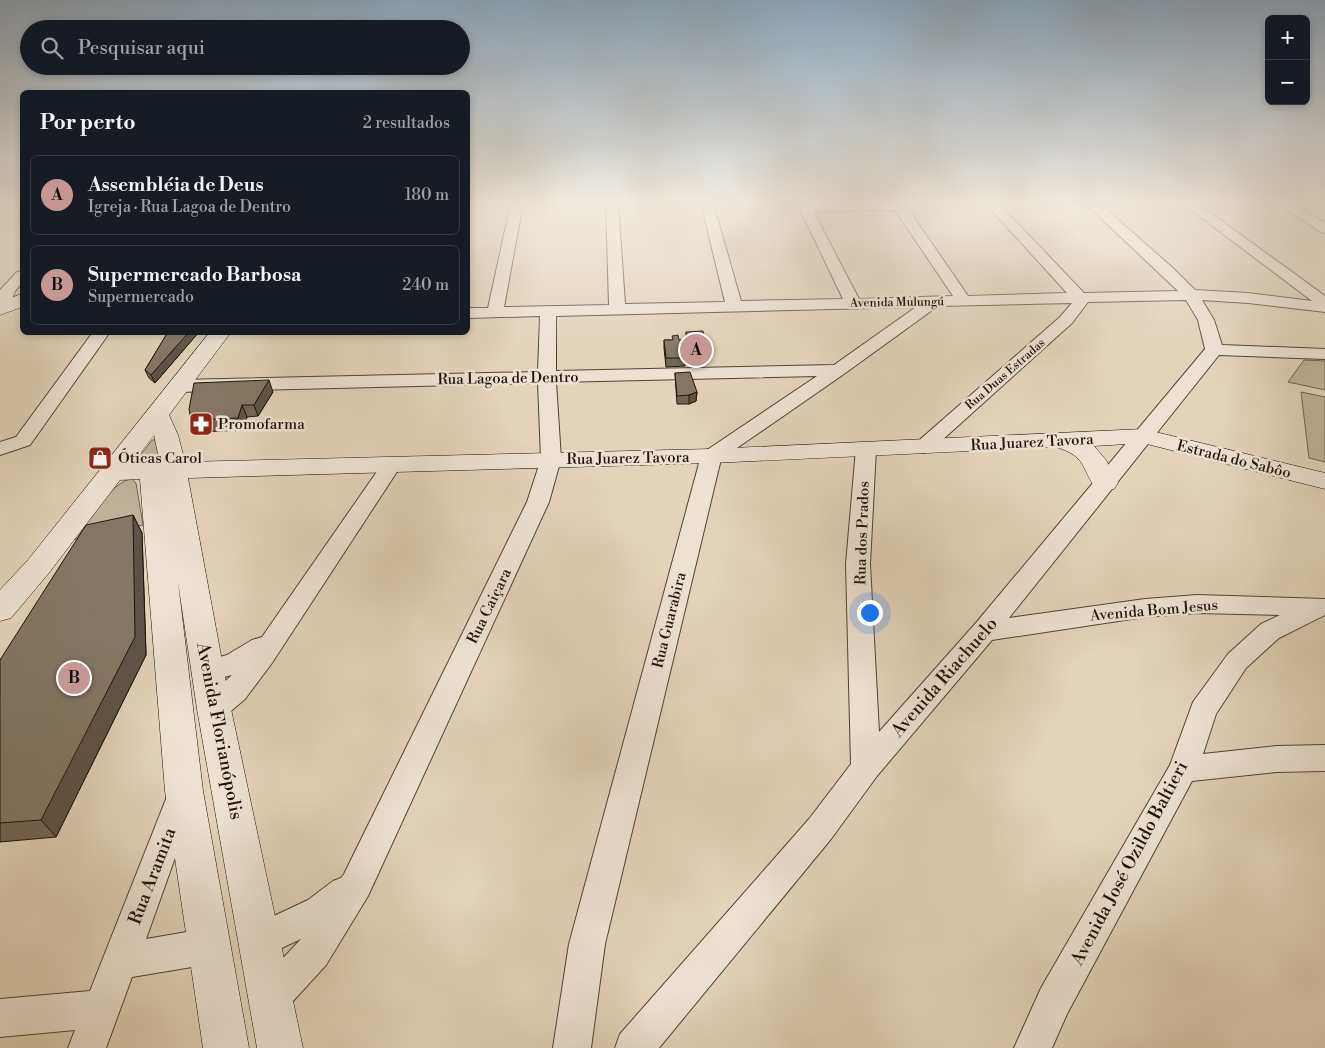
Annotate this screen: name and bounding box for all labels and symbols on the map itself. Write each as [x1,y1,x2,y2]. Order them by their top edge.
street label: Avenida Mulungú [849,294,944,311]
pin: A [680,331,712,369]
street label: Rua Duas Estradas [962,336,1048,413]
street label: Rua Lagoa de Dentro [437,368,579,389]
pharmacy icon: Promofarma [188,411,214,437]
place label: Promofarma [218,415,305,434]
street label: Rua Juarez Tavora [970,430,1094,455]
street label: Estrada do Sabôo [1175,436,1293,483]
shop icon: Óticas Carol [87,445,113,471]
place label: Óticas Carol [118,448,202,468]
street label: Rua Juarez Tavora [566,448,690,469]
street label: Rua dos Prados [851,481,874,585]
street label: Rua Caiçara [463,565,516,647]
street label: Rua Guarabira [648,570,691,670]
street label: Avenida Bom Jesus [1088,595,1219,626]
your location [857,600,883,626]
street label: Avenida Riachuelo [886,613,1003,743]
street label: Avenida Florianópolis [191,640,248,822]
pin: B [58,659,90,697]
street label: Avenida José Ozildo Baltieri [1065,757,1193,970]
street label: Rua Aramita [123,824,182,928]

